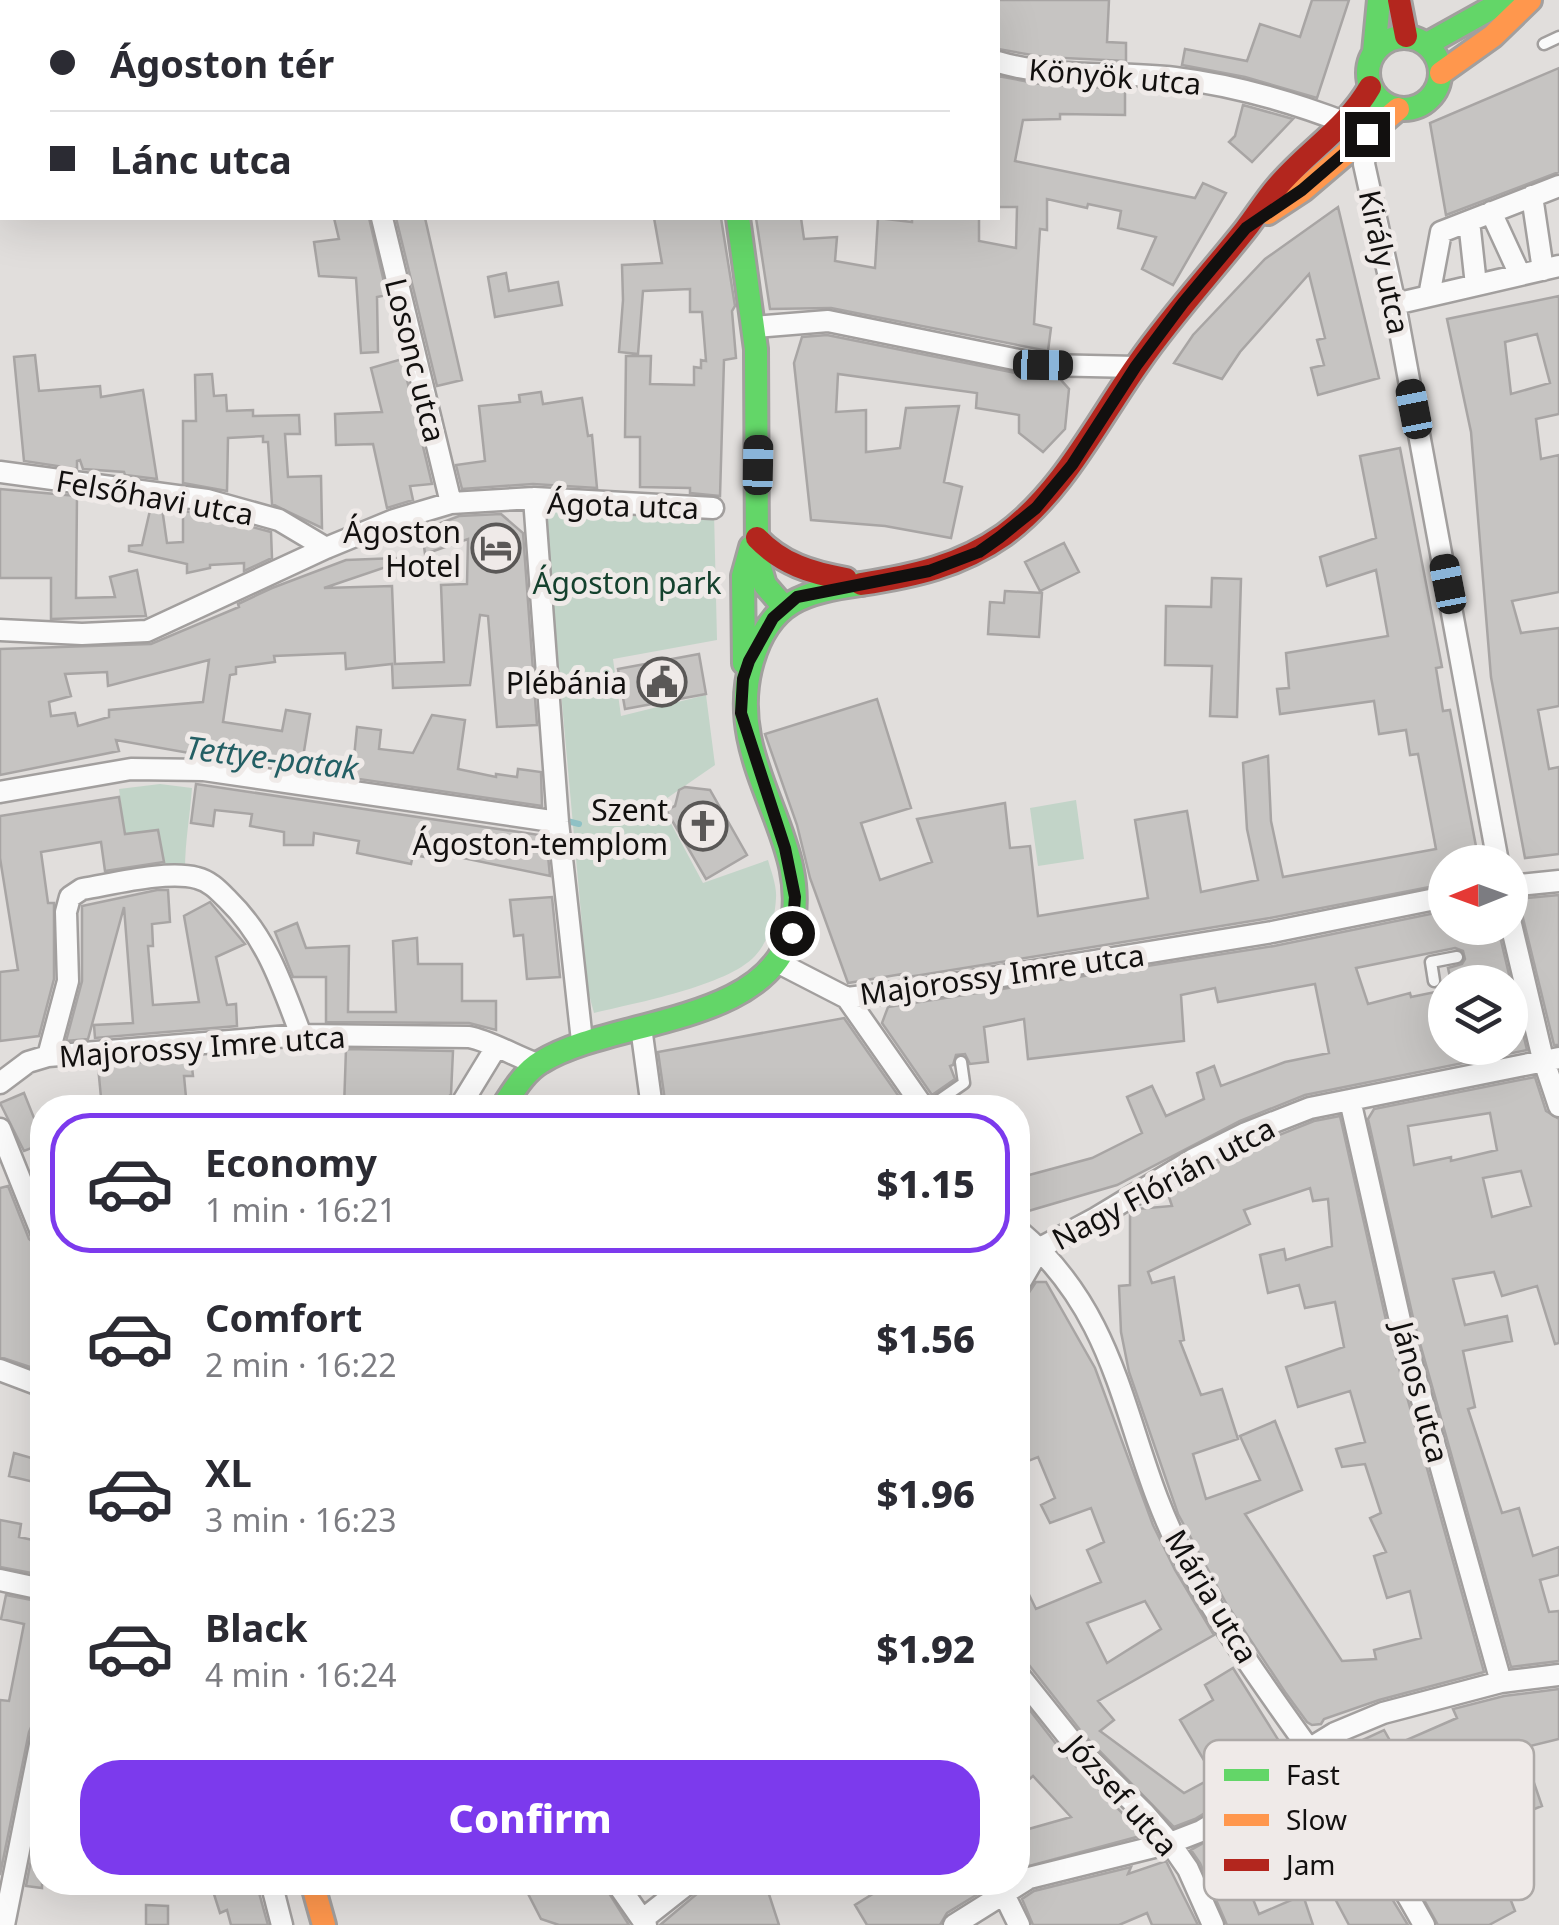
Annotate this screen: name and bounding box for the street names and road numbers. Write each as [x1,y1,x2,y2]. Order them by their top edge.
street label: Könyök utca [1027,48,1203,104]
street label: Király utca [1350,186,1420,338]
street label: Losonc utca [376,274,456,446]
street label: Felsőhavi utca [53,459,257,535]
street label: Ágota utca [546,482,700,528]
street label: Majorossy Imre utca [857,934,1147,1014]
street label: Majorossy Imre utca [57,1016,347,1076]
street label: Nagy Flórián utca [1045,1107,1281,1259]
street label: János utca [1382,1314,1459,1467]
street label: Mária utca [1156,1521,1268,1671]
street label: József utca [1055,1723,1187,1865]

